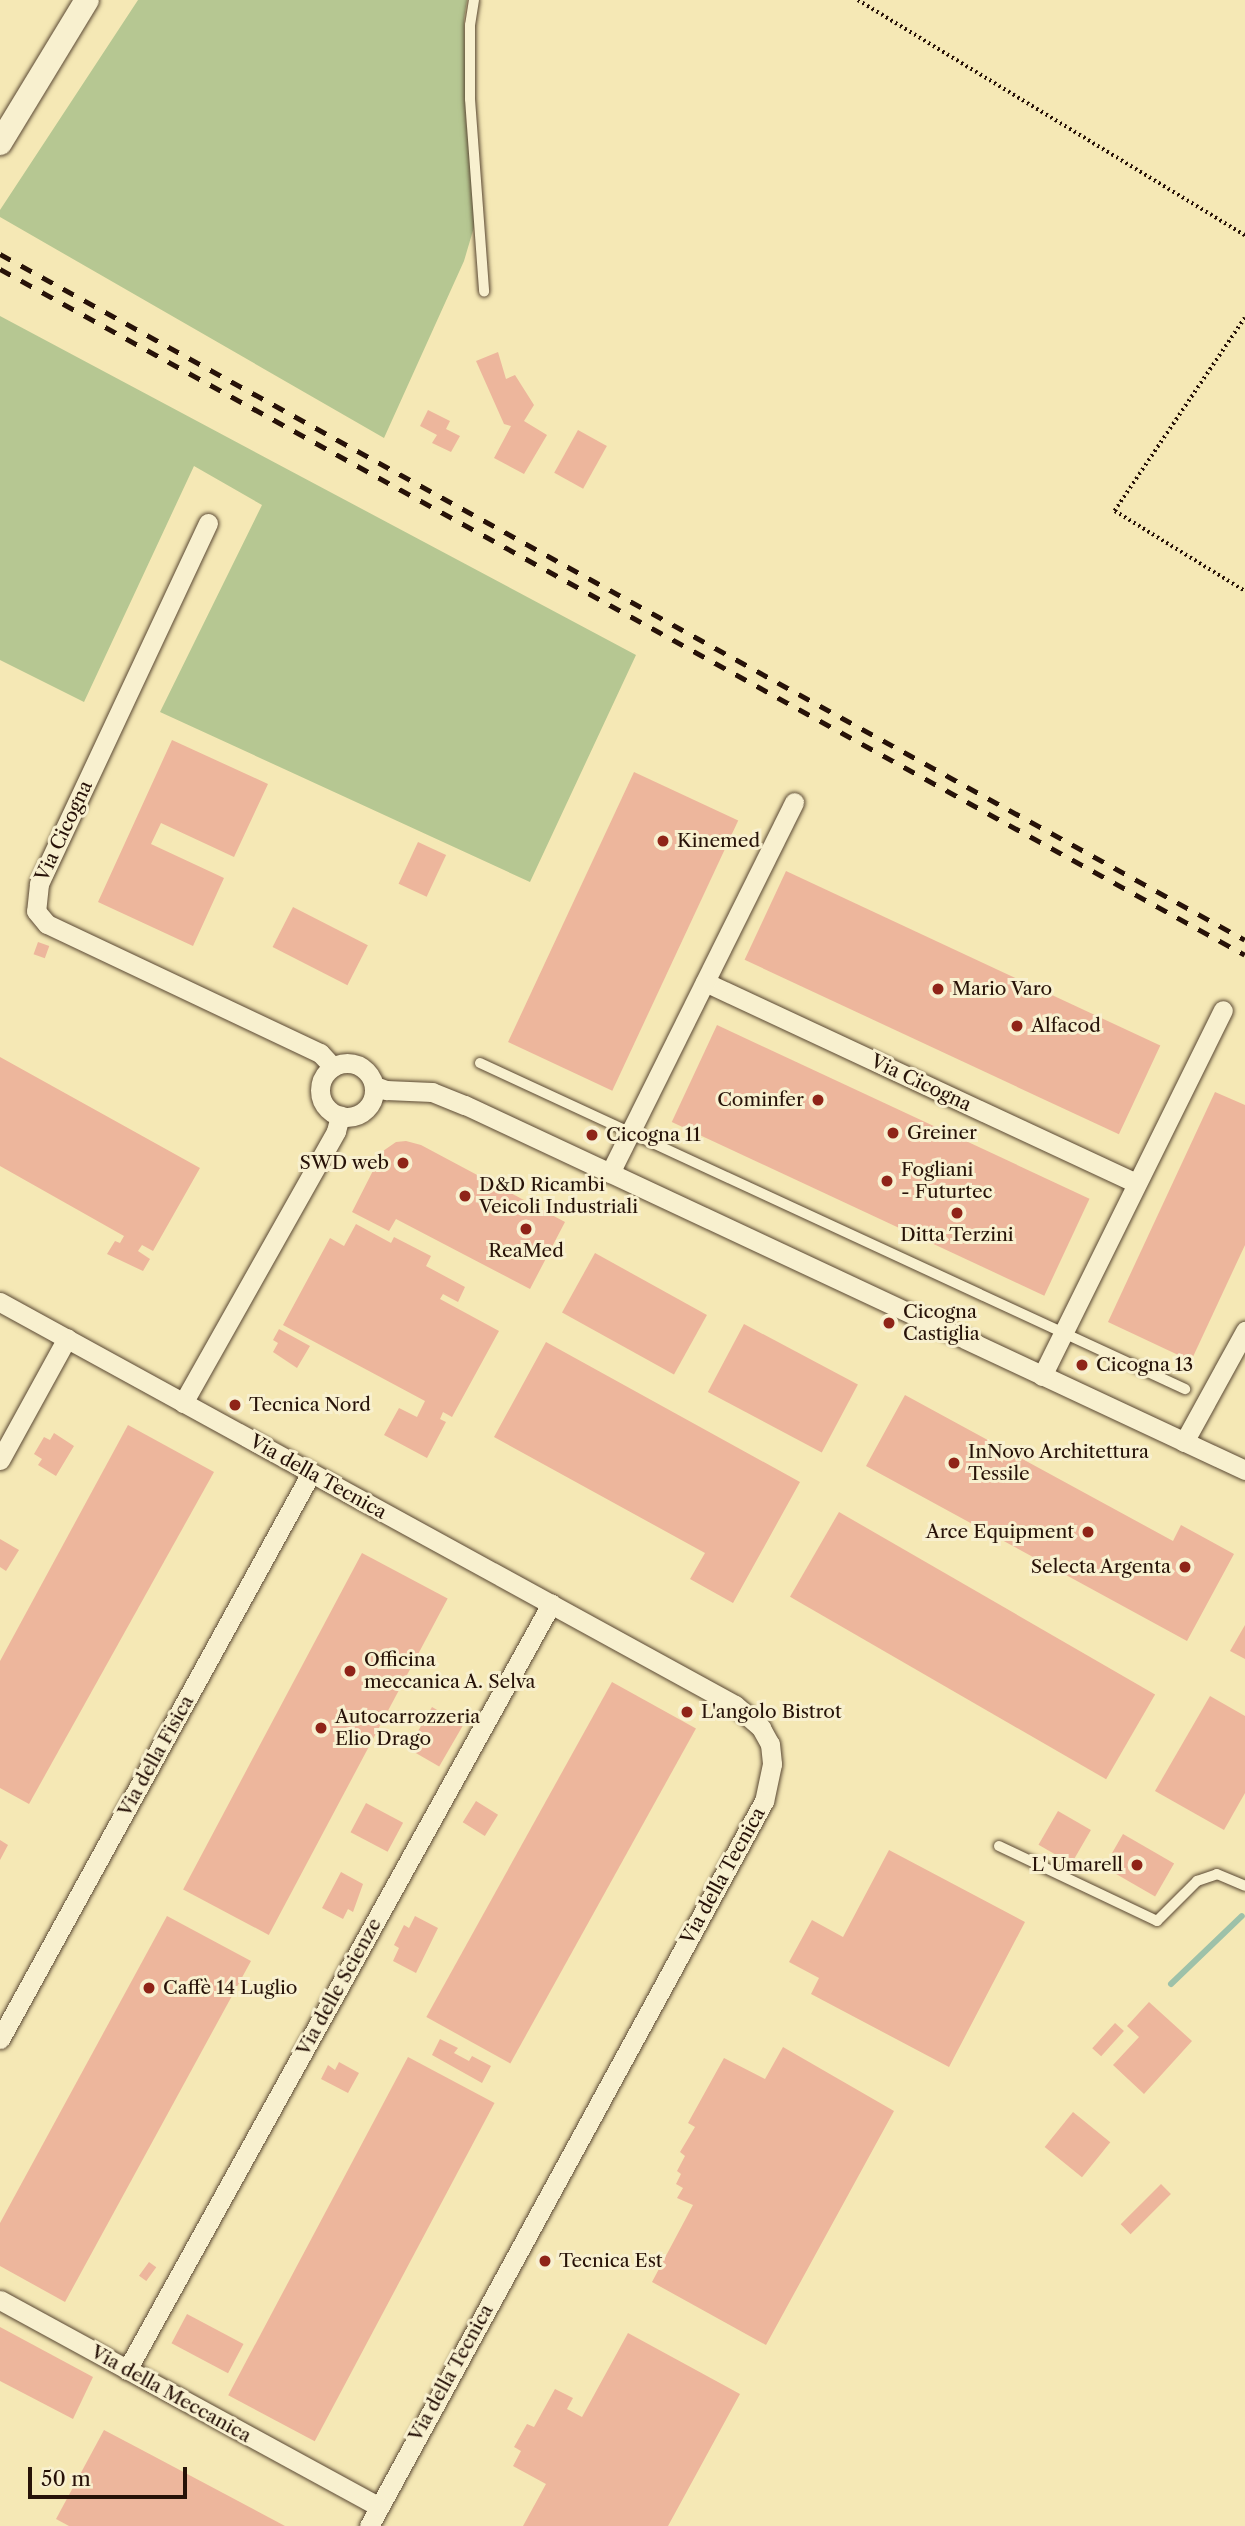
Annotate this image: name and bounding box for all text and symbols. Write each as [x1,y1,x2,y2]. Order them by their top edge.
street label: Via Cicogna [31,777,97,885]
place label: Kinemed [677,830,760,852]
marker: Kinemed [655,833,671,849]
place label: Mario Varo [952,978,1053,1000]
marker: Mario Varo [930,981,946,997]
place label: Alfacod [1031,1015,1101,1037]
marker: Alfacod [1009,1018,1025,1034]
street label: Via Cicogna [867,1050,975,1116]
place label: Cominfer [717,1089,804,1111]
marker: Cominfer [810,1092,826,1108]
place label: Greiner [907,1122,977,1144]
place label: Cicogna 11 [606,1124,701,1146]
marker: Greiner [885,1125,901,1141]
marker: Cicogna 11 [584,1127,600,1143]
place label: SWD web [299,1152,389,1174]
marker: SWD web [395,1155,411,1171]
place label: Fogliani - Futurtec [901,1159,993,1203]
marker: Fogliani - Futurtec [879,1173,895,1189]
place label: D&D Ricambi Veicoli Industriali [479,1174,638,1218]
marker: D&D Ricambi Veicoli Industriali [457,1188,473,1204]
marker: Ditta Terzini [949,1205,965,1221]
marker: ReaMed [518,1221,534,1237]
place label: Ditta Terzini [900,1224,1014,1246]
place label: ReaMed [488,1240,564,1262]
place label: Cicogna Castiglia [903,1301,980,1345]
marker: Cicogna Castiglia [881,1315,897,1331]
place label: Cicogna 13 [1096,1354,1194,1376]
marker: Cicogna 13 [1074,1357,1090,1373]
place label: Tecnica Nord [249,1394,371,1416]
marker: Tecnica Nord [227,1397,243,1413]
street label: Via della Tecnica [245,1430,391,1524]
place label: InNovo Architettura Tessile [968,1441,1150,1485]
marker: InNovo Architettura Tessile [946,1455,962,1471]
place label: Arce Equipment [926,1521,1074,1543]
marker: Arce Equipment [1080,1524,1096,1540]
place label: Selecta Argenta [1030,1556,1171,1578]
marker: Selecta Argenta [1177,1559,1193,1575]
place label: Officina meccanica A. Selva [364,1649,536,1693]
marker: Officina meccanica A. Selva [342,1663,358,1679]
street label: Via della Fisica [113,1691,199,1821]
place label: L'angolo Bistrot [701,1701,842,1723]
marker: L'angolo Bistrot [679,1704,695,1720]
place label: Autocarrozzeria Elio Drago [335,1706,480,1750]
marker: Autocarrozzeria Elio Drago [313,1720,329,1736]
street label: Via della Tecnica [676,1803,770,1949]
place label: L' Umarell [1031,1854,1123,1876]
marker: L' Umarell [1129,1857,1145,1873]
street label: Via delle Scienze [292,1914,386,2060]
place label: Caffè 14 Luglio [163,1977,297,1999]
marker: Caffè 14 Luglio [141,1980,157,1996]
place label: Tecnica Est [559,2250,663,2272]
marker: Tecnica Est [537,2253,553,2269]
street label: Via della Tecnica [404,2300,498,2446]
street label: Via della Meccanica [87,2340,255,2448]
scale bar [32,2452,191,2496]
text: 50 m [41,2466,91,2491]

